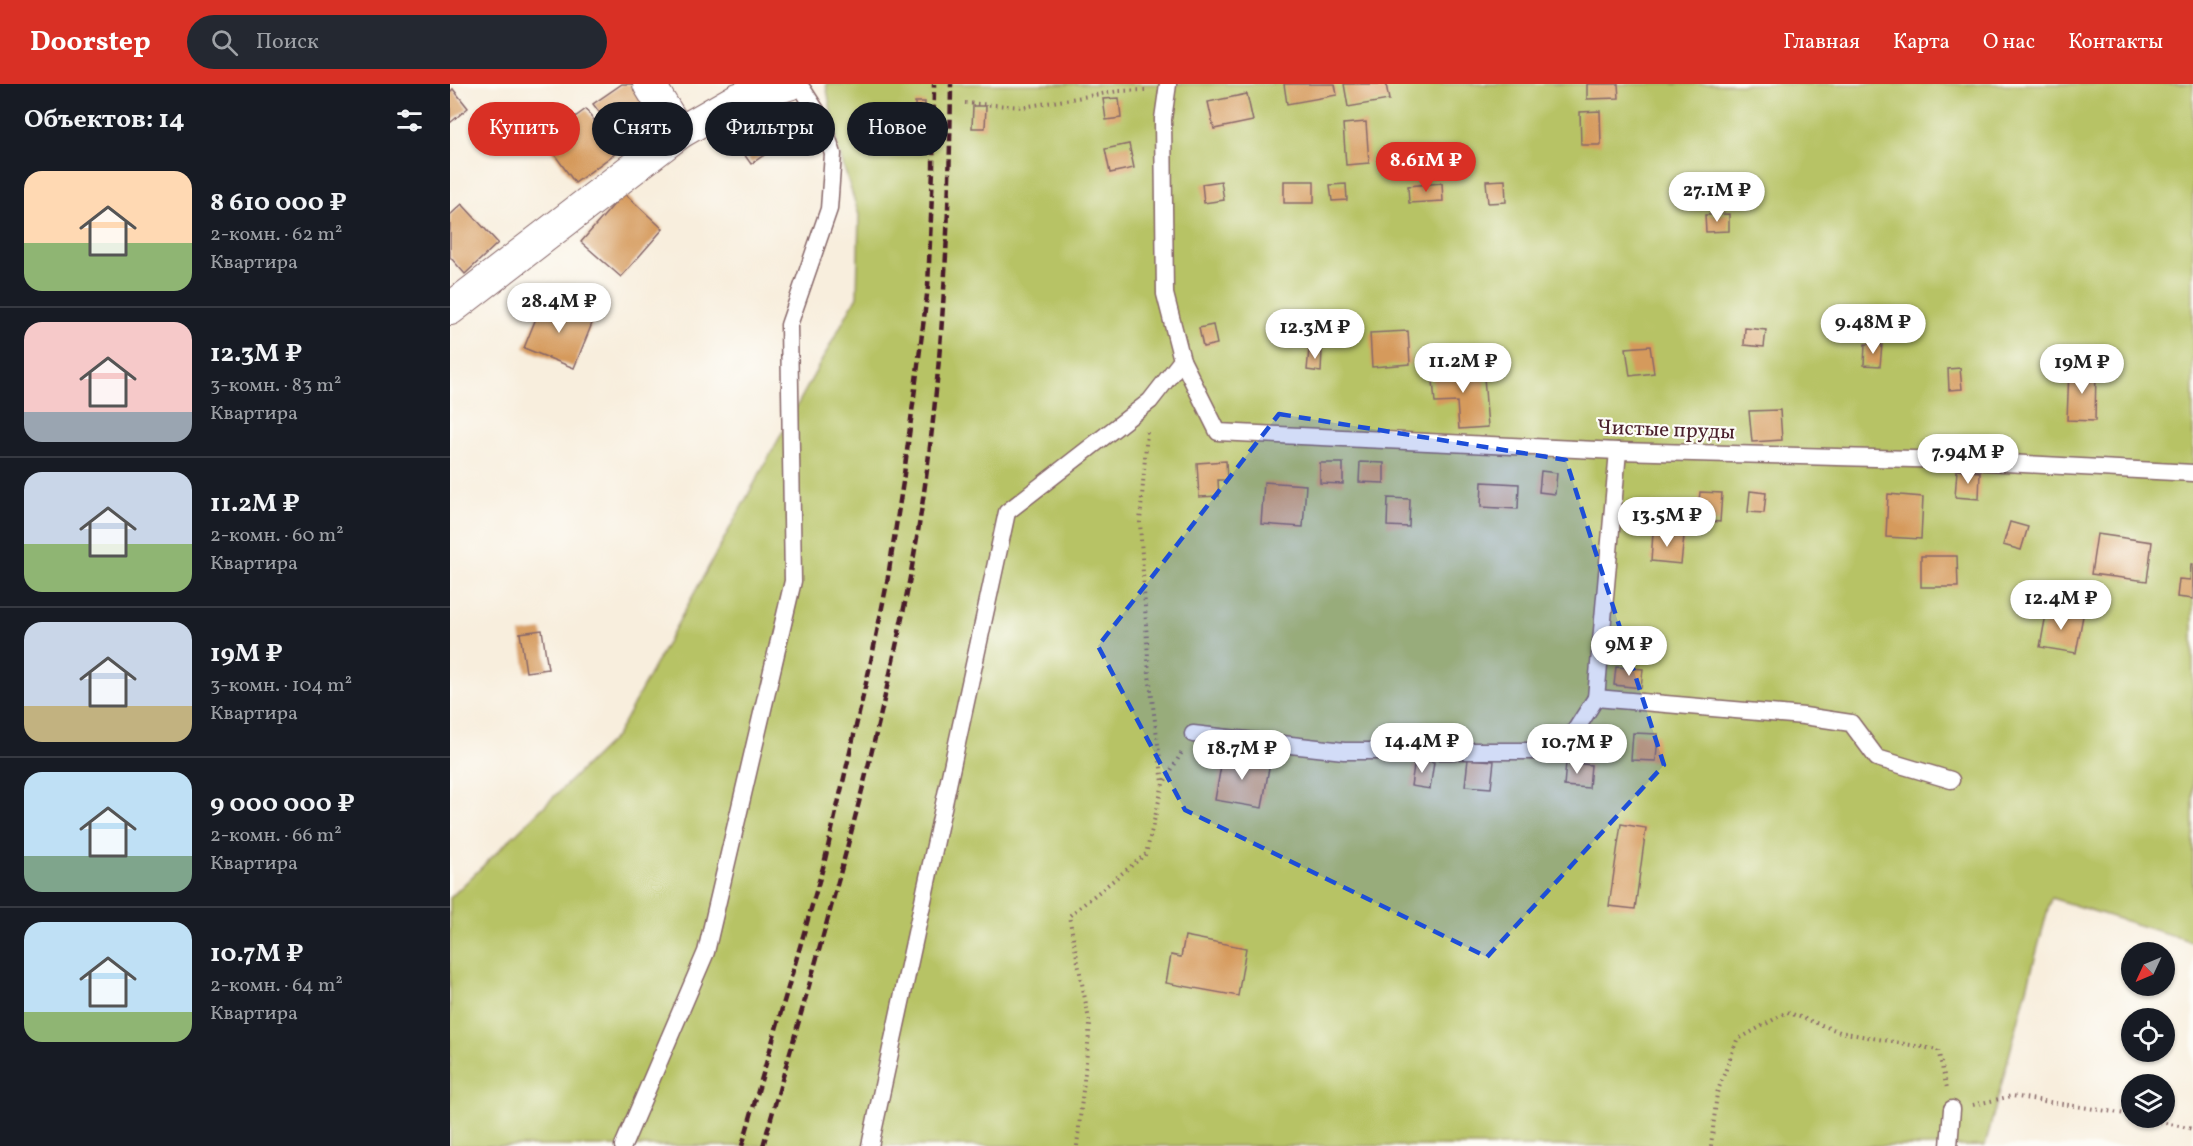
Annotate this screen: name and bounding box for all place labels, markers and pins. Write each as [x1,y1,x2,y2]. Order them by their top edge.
pin: 8.61M ₽ [1371,142,1481,193]
pin: 27.1M ₽ [1662,172,1772,223]
pin: 28.4M ₽ [504,283,614,334]
pin: 9.48M ₽ [1818,304,1928,355]
pin: 12.3M ₽ [1260,309,1370,360]
pin: 11.2M ₽ [1408,343,1518,394]
pin: 19M ₽ [2040,344,2124,395]
pin: 7.94M ₽ [1913,434,2023,485]
pin: 13.5M ₽ [1612,497,1722,548]
pin: 12.4M ₽ [2006,580,2116,631]
pin: 9M ₽ [1593,626,1665,677]
pin: 14.4M ₽ [1367,723,1477,774]
pin: 10.7M ₽ [1522,724,1632,775]
pin: 18.7M ₽ [1187,730,1297,781]

